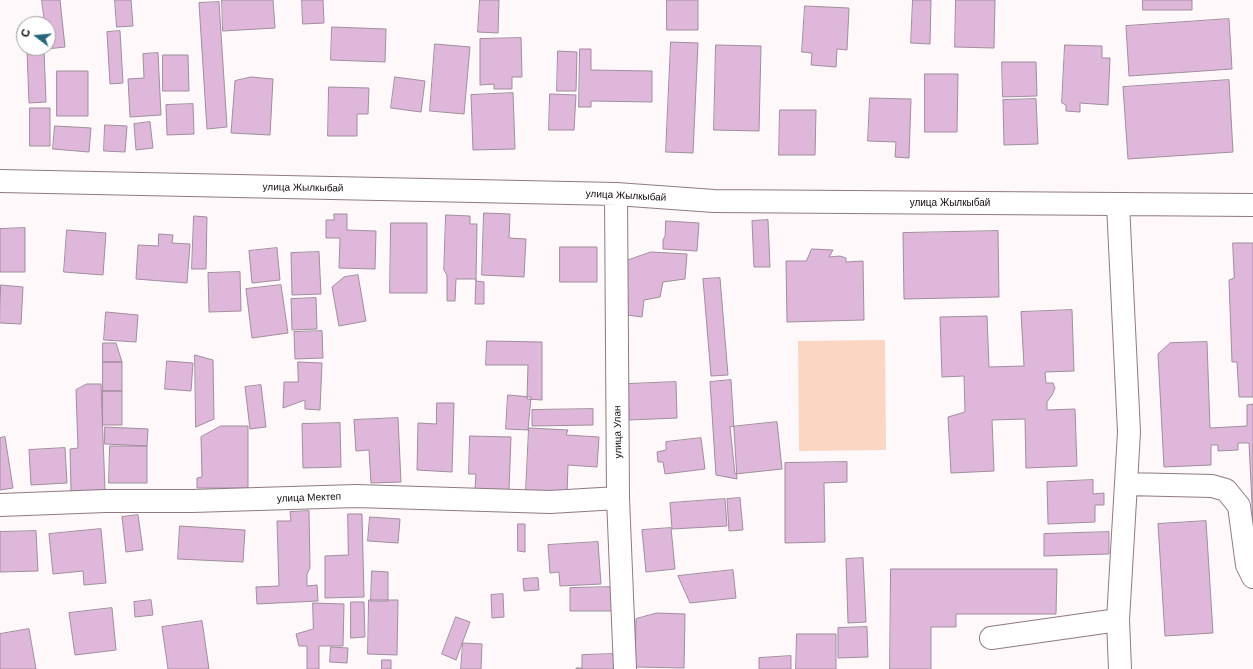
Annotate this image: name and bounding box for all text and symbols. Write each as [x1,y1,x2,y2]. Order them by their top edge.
north arrow [16,16,56,56]
text: С [19,27,32,38]
street label: улица Жылкыбай [263,181,343,195]
street label: улица Жылкыбай [585,188,667,204]
street label: улица Жылкыбай [910,197,990,209]
street label: улица Улан [612,405,624,459]
street label: улица Мектеп [277,491,341,505]

